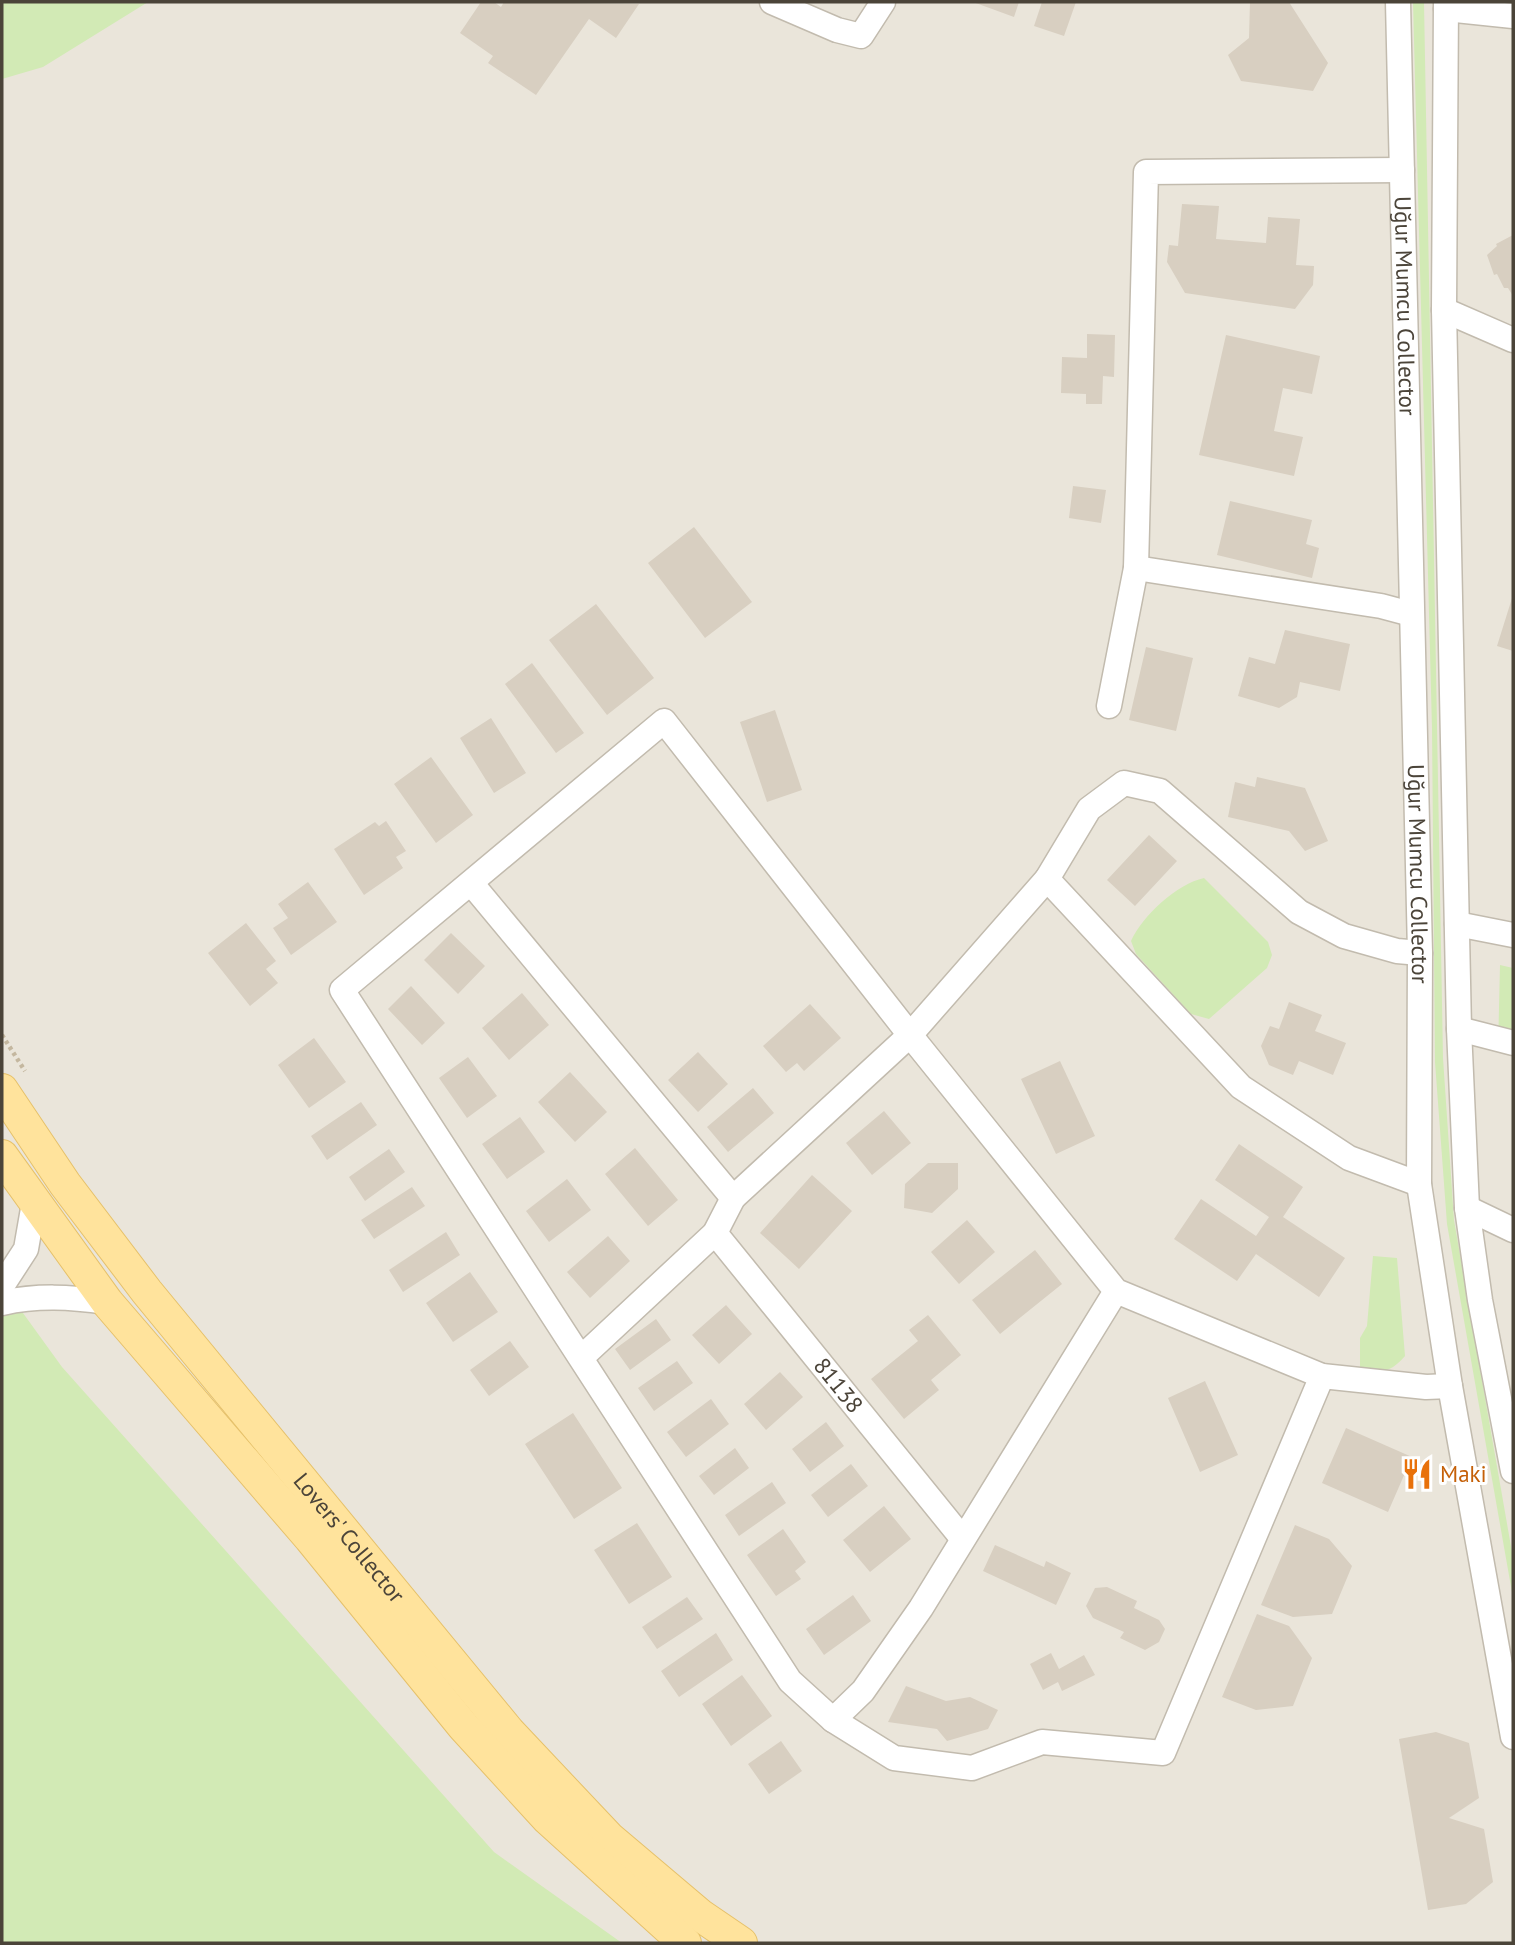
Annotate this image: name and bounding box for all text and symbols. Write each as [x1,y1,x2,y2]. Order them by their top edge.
street label: Uğur Mumcu Collector [1388,196,1423,416]
street label: Uğur Mumcu Collector [1402,764,1435,984]
street label: 81138 [808,1352,870,1419]
restaurant icon: Maki [1400,1457,1434,1491]
place label: Maki [1440,1459,1487,1488]
street label: Lovers' Collector [288,1467,412,1608]

